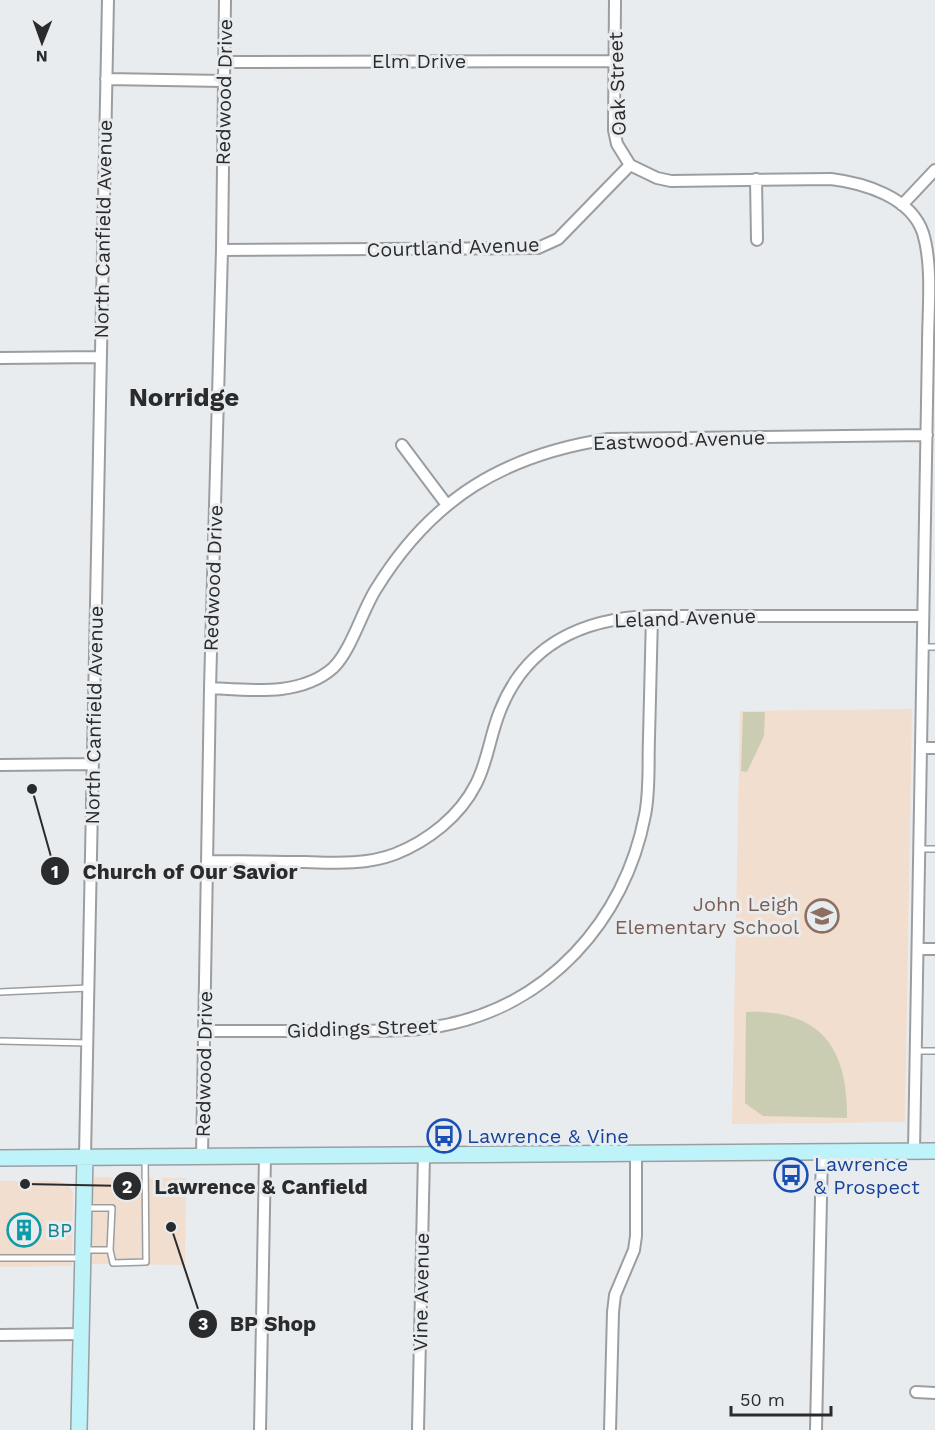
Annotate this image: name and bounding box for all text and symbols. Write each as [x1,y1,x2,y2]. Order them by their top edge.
north arrow [12,12,72,72]
street label: Redwood Drive [211,19,237,165]
street label: Oak Street [603,31,631,136]
text: N [36,47,48,66]
street label: Elm Drive [372,49,466,73]
street label: North Canfield Avenue [89,119,117,339]
street label: Courtland Avenue [366,232,540,262]
district label: Norridge [129,382,239,412]
street label: Eastwood Avenue [592,425,766,455]
street label: Redwood Drive [198,504,228,652]
street label: Leland Avenue [613,604,757,632]
street label: North Canfield Avenue [80,605,108,825]
callout: Church of Our Savior [40,852,310,891]
text: Church of Our Savior [83,859,297,884]
text: 1 [51,861,59,882]
place label: John Leigh Elementary School [615,892,799,939]
school or university icon: John Leigh Elementary School [804,898,840,934]
street label: Redwood Drive [191,991,217,1137]
street label: Giddings Street [286,1013,438,1043]
bus stop icon: Lawrence & Vine [426,1118,462,1154]
place label: Lawrence & Vine [467,1124,629,1148]
place label: Lawrence & Prospect [814,1152,920,1199]
bus stop icon: Lawrence & Prospect [773,1157,809,1193]
callout: Lawrence & Canfield [112,1167,380,1206]
text: Lawrence & Canfield [154,1174,368,1199]
text: 2 [122,1176,132,1197]
building icon: BP [6,1212,42,1248]
place label: BP [47,1218,72,1242]
street label: Vine Avenue [408,1232,434,1352]
callout: BP Shop [188,1304,329,1343]
text: BP Shop [230,1311,316,1336]
text: 3 [198,1313,208,1334]
scale bar [731,1379,832,1417]
text: 50 m [740,1389,785,1410]

